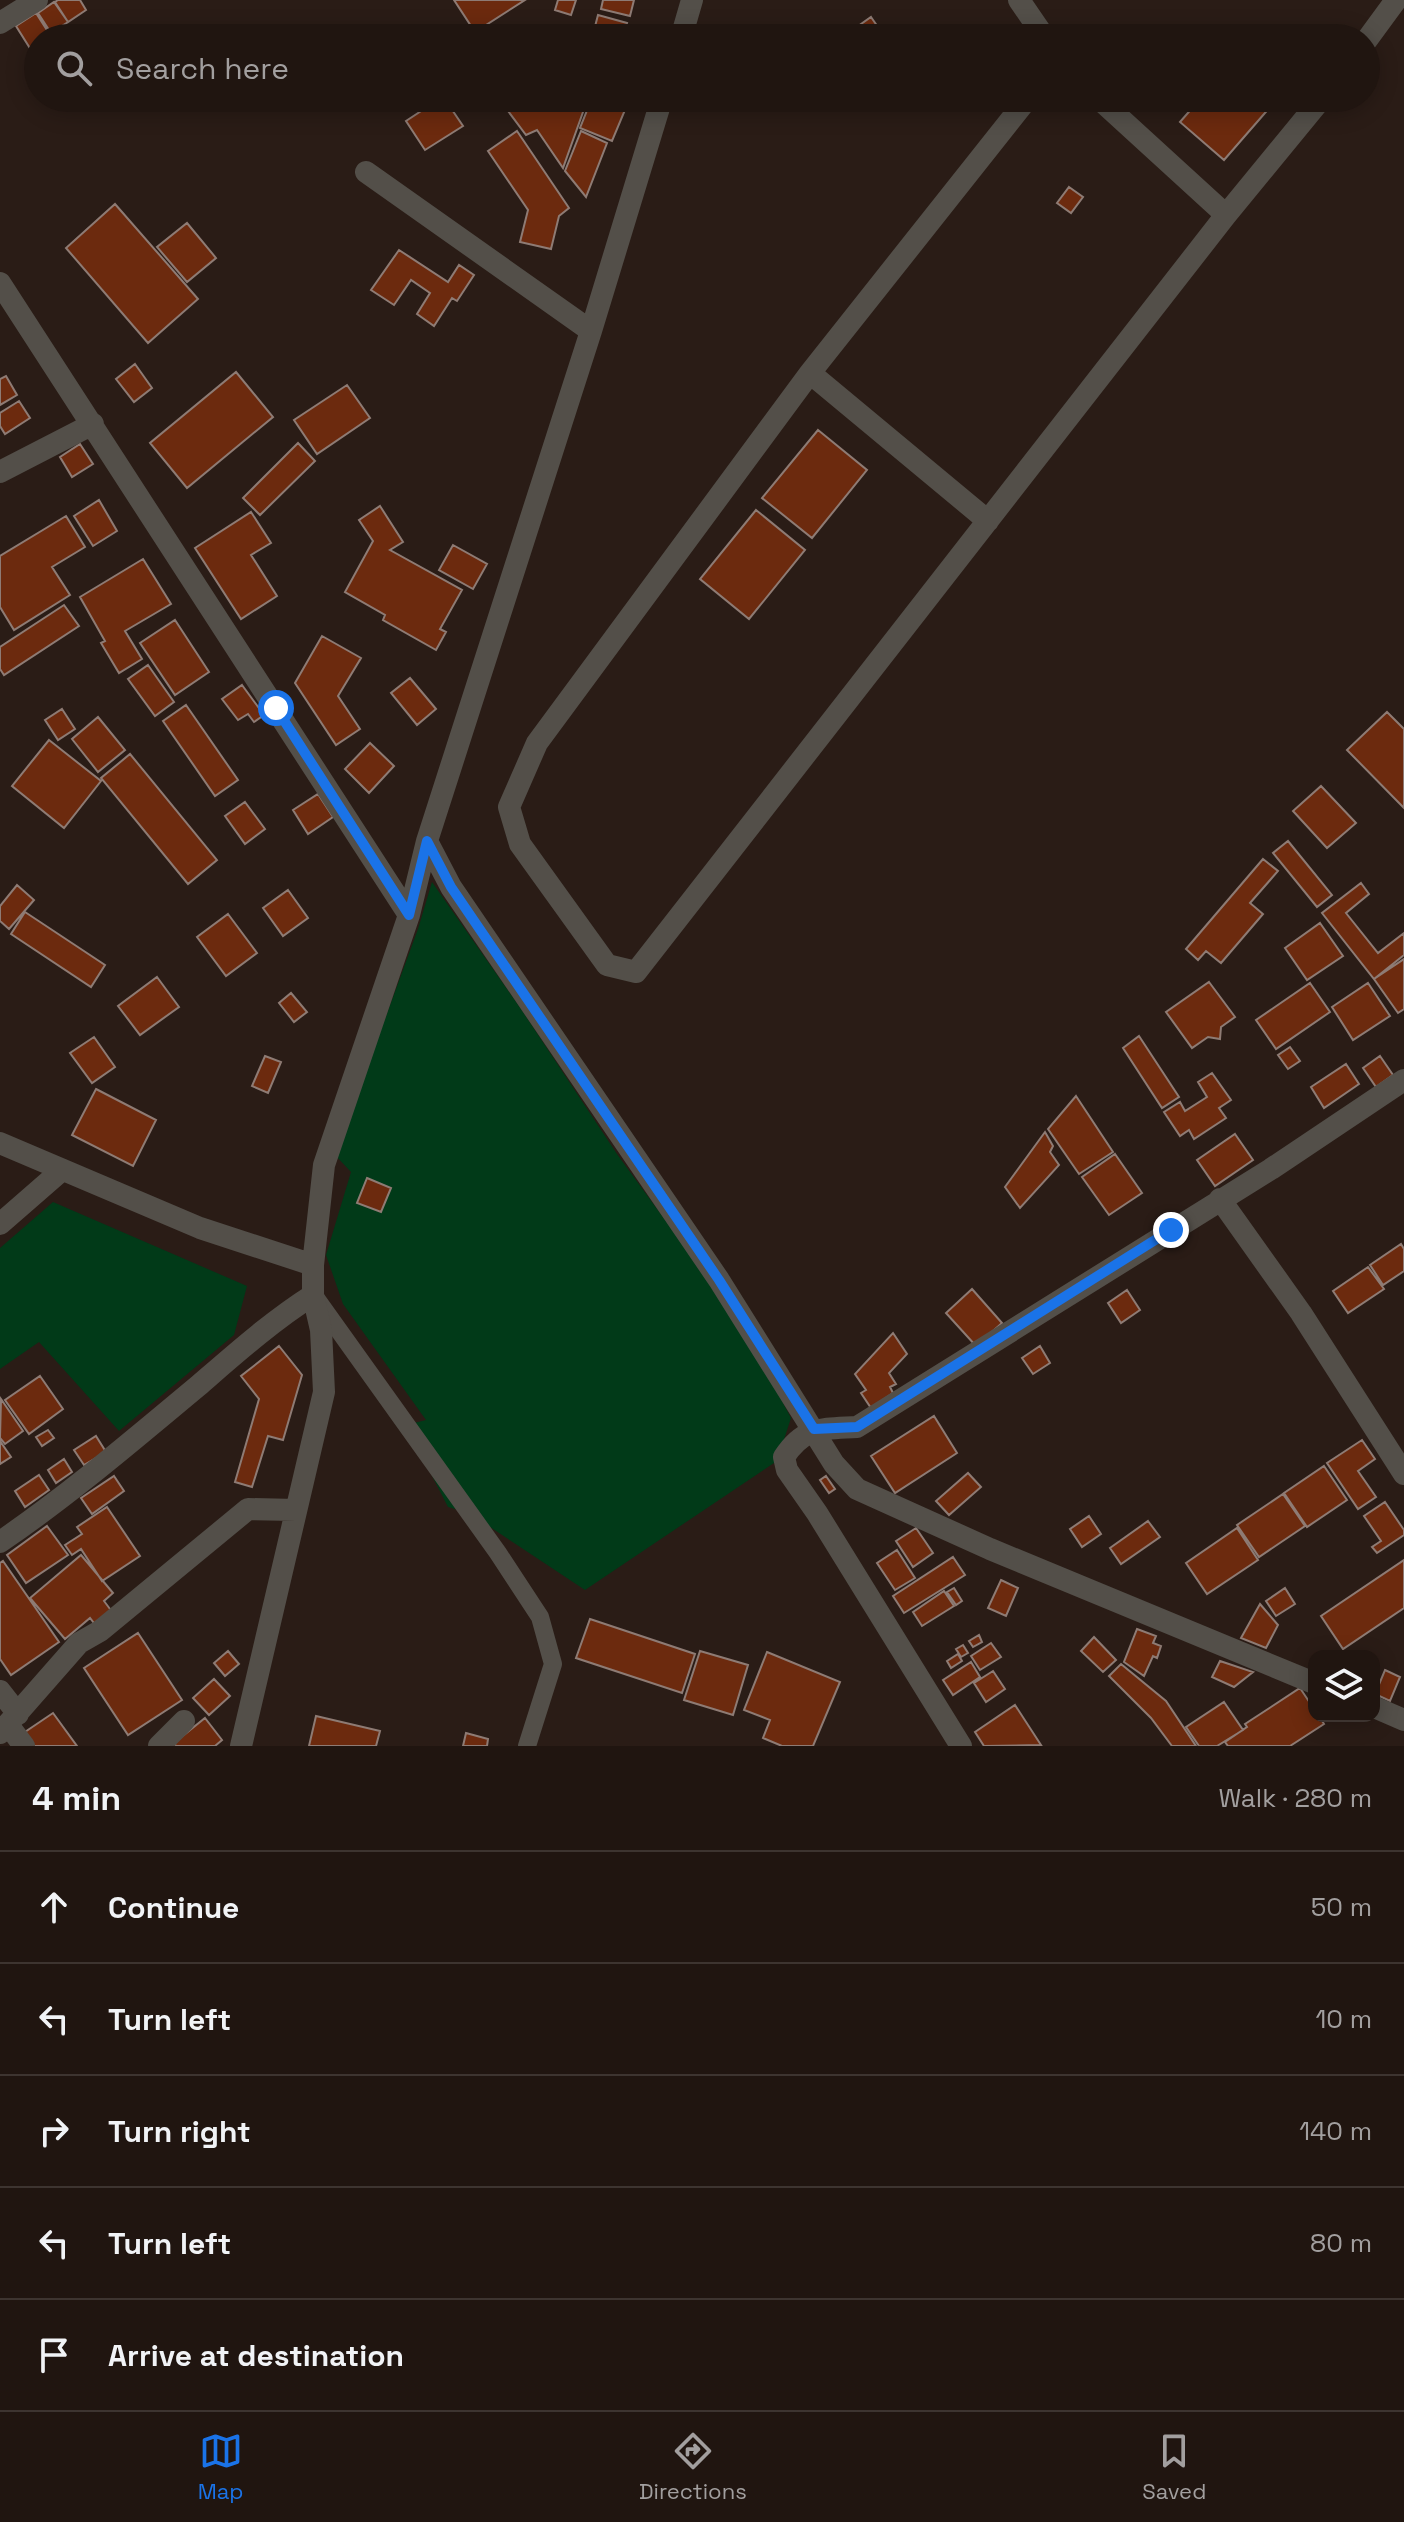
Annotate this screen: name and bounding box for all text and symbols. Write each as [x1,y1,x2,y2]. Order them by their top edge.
search box [24,24,1380,112]
icon: search [52,46,96,90]
text: Search here [116,49,289,88]
route start [258,690,294,726]
route end [1153,1212,1189,1248]
map controls [1308,1650,1380,1722]
button: layers [1308,1650,1380,1722]
text: 4 min [32,1777,121,1820]
text: Walk · 280 m [1218,1781,1372,1815]
icon: ahead [32,1885,76,1929]
text: Continue [108,1888,239,1927]
text: 50 m [1311,1890,1372,1924]
icon: left [32,1997,76,2041]
text: Turn left [108,2000,231,2039]
text: 10 m [1315,2002,1372,2036]
icon: right [32,2109,76,2153]
text: Turn right [108,2112,251,2151]
text: 140 m [1299,2114,1372,2148]
icon: left [32,2221,76,2265]
text: Turn left [108,2224,231,2263]
text: 80 m [1310,2226,1372,2260]
icon: arrive [32,2333,76,2377]
text: Arrive at destination [108,2336,404,2375]
tab: Map [198,2429,244,2505]
tab: Directions [639,2429,747,2505]
tab: Saved [1142,2429,1206,2505]

